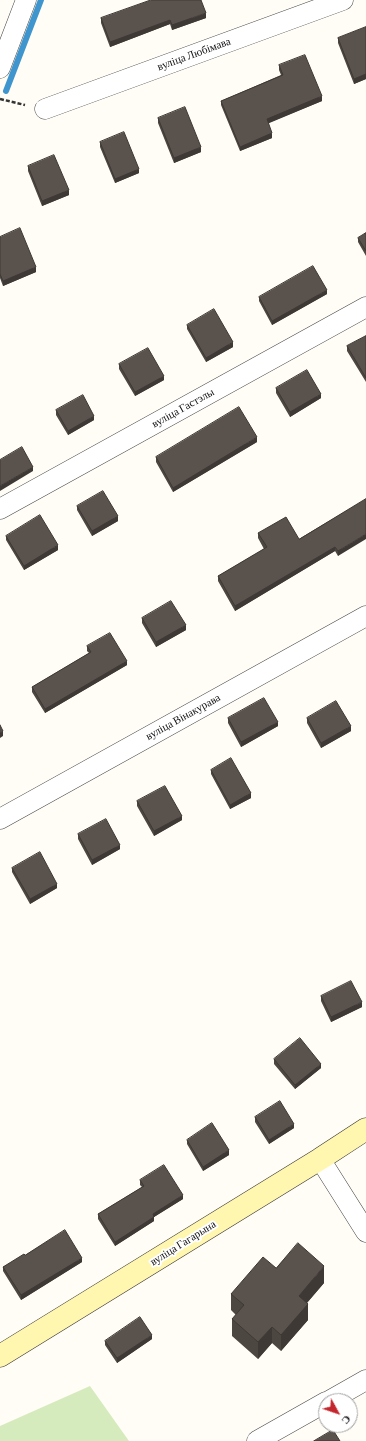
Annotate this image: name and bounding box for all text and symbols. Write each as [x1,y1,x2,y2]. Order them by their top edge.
street label: вуліца Любімава [155,35,233,73]
street label: вуліца Гастэлы [149,385,217,431]
street label: вуліца Вінакурава [143,691,223,743]
street label: вуліца Гагарына [148,1217,218,1269]
north arrow [318,1393,358,1433]
text: С [339,1413,354,1427]

